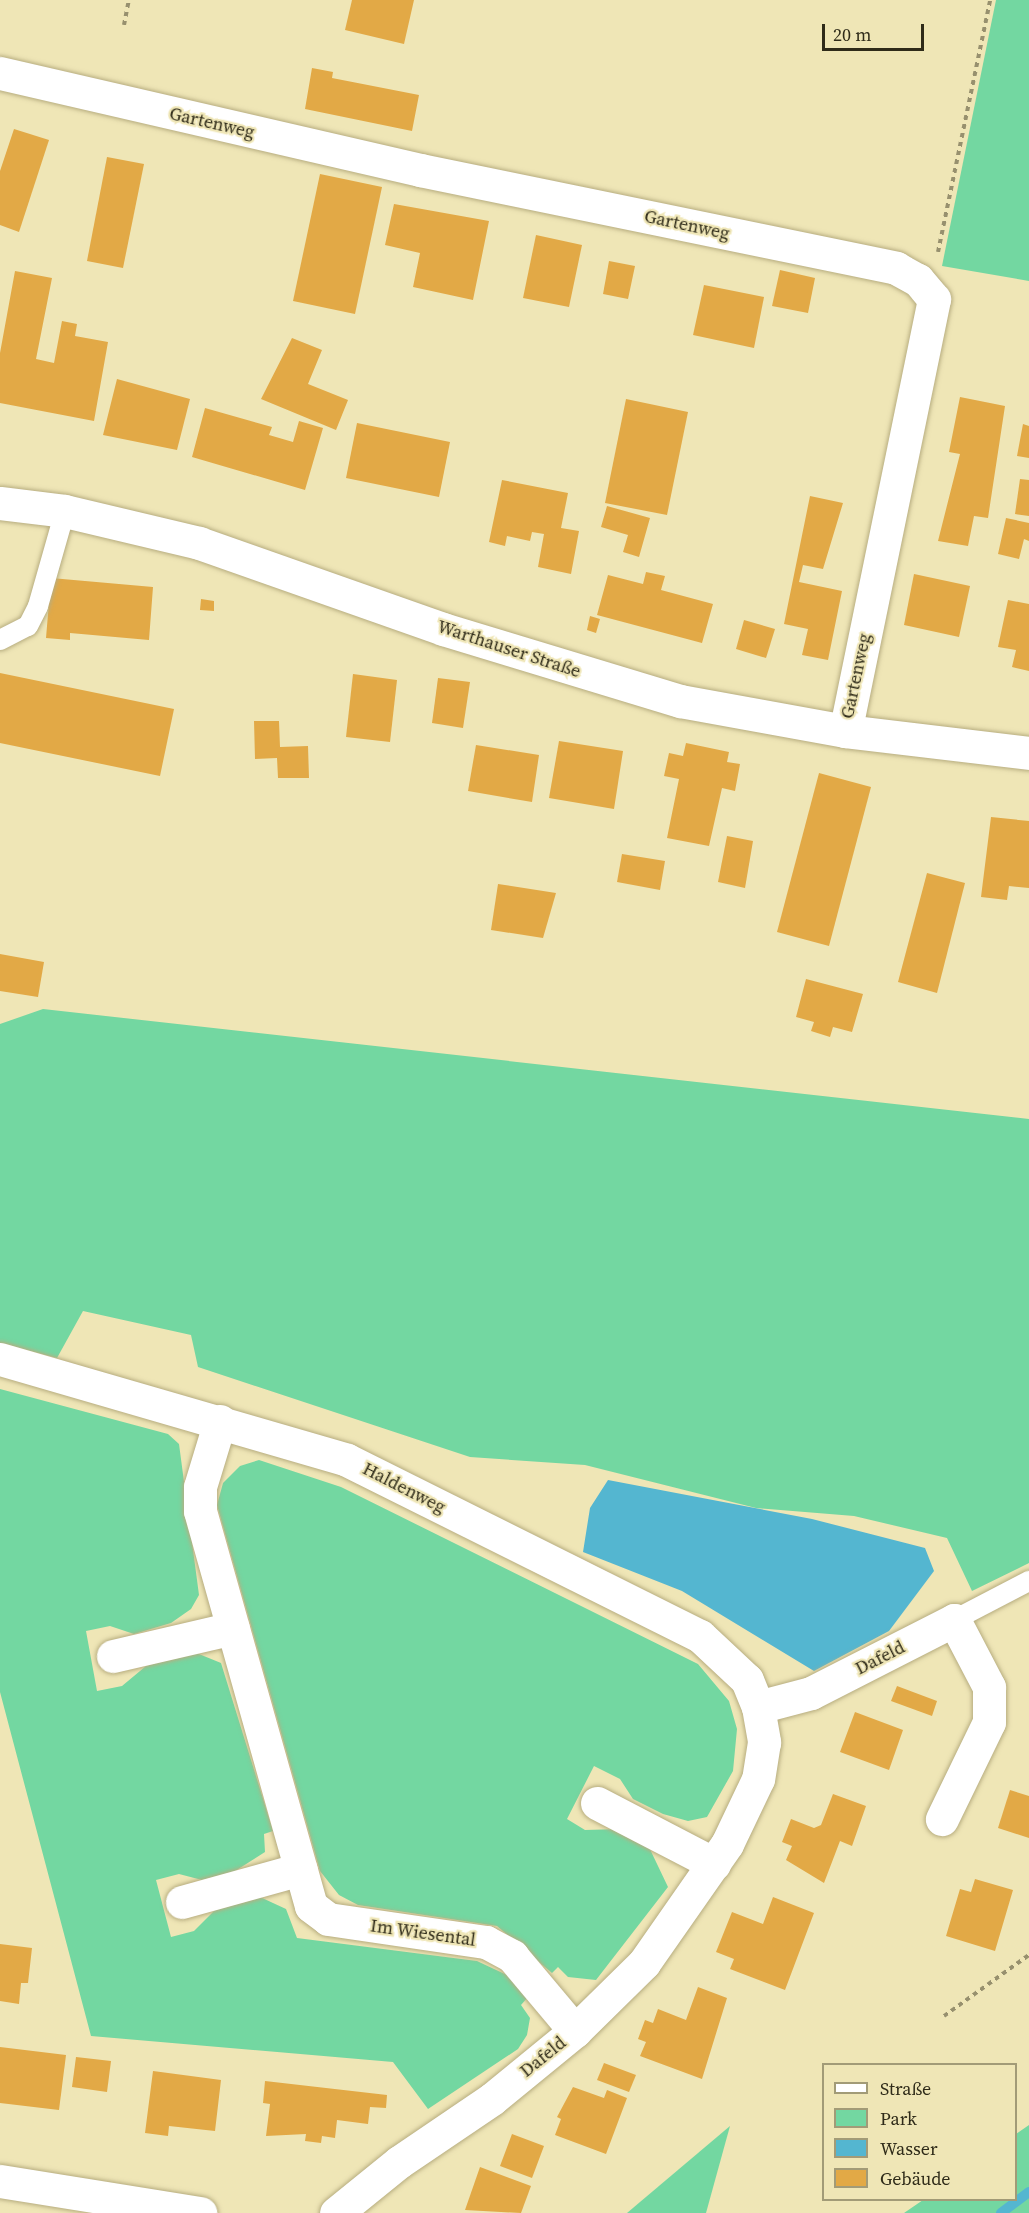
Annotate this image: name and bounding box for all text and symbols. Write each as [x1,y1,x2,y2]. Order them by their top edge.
scale bar [825,12,927,50]
text: 20 m [833,22,871,47]
street label: Gartenweg [167,103,257,143]
street label: Gartenweg [642,205,732,245]
street label: Warthauser Straße [435,616,583,682]
street label: Gartenweg [836,631,876,721]
street label: Haldenweg [359,1458,449,1518]
street label: Dafeld [852,1636,908,1680]
street label: Im Wiesental [369,1915,477,1951]
street label: Dafeld [516,2032,570,2082]
legend [822,2063,1017,2201]
text: Straße [880,2076,931,2101]
text: Park [880,2106,917,2131]
text: Wasser [880,2136,938,2161]
text: Gebäude [880,2166,951,2191]

